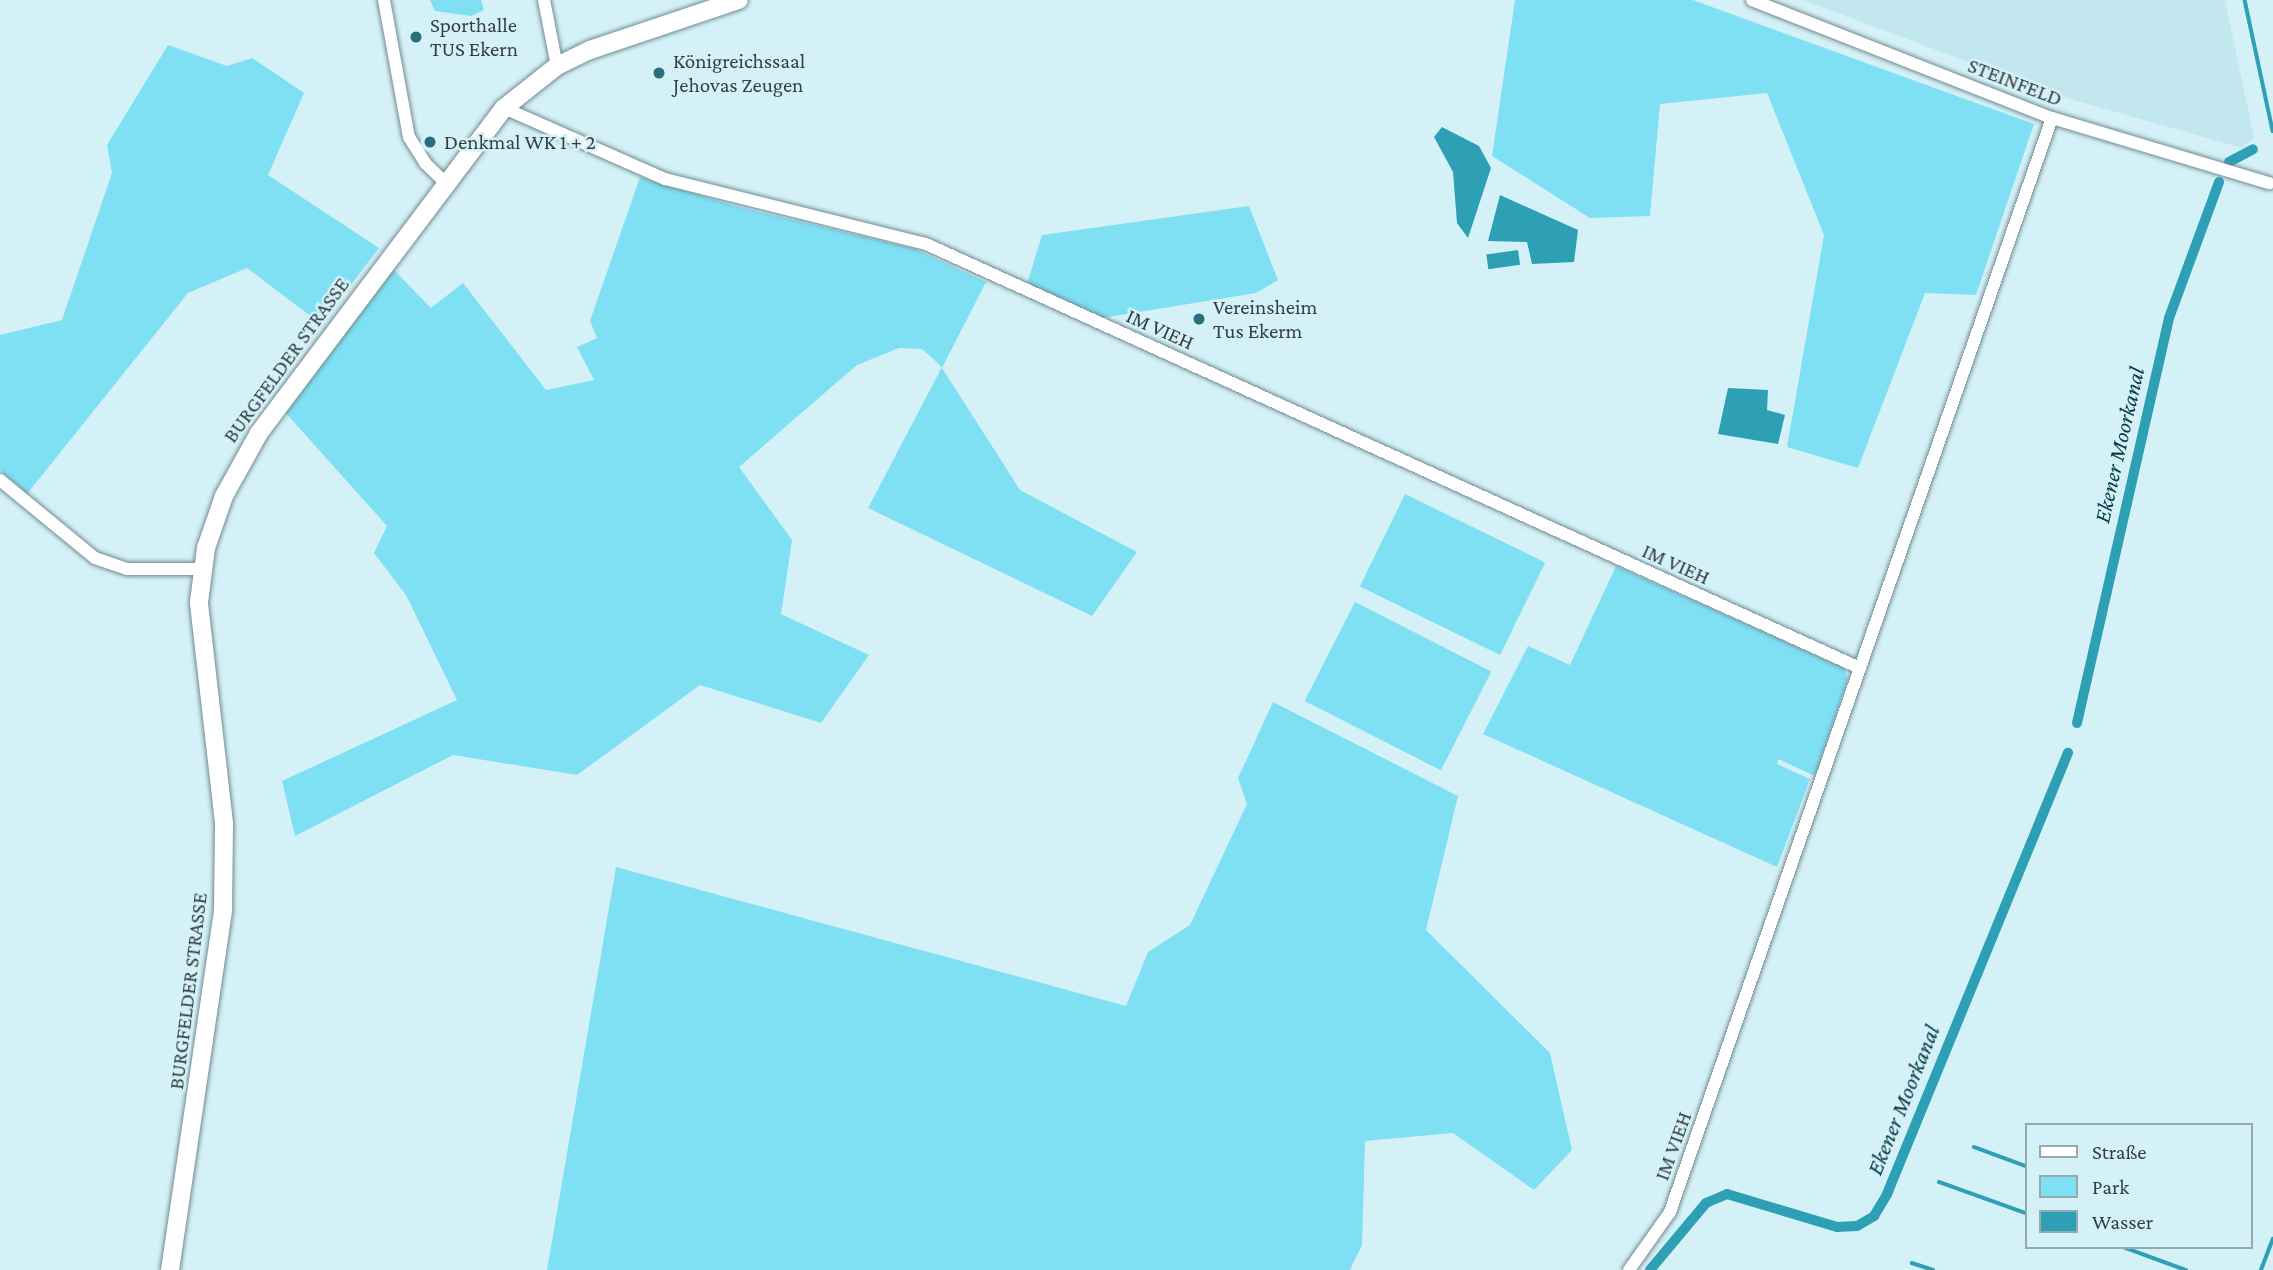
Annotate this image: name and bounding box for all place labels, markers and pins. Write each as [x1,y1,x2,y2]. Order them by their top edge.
place label: Sporthalle TUS Ekern [430,12,518,62]
marker: Sporthalle TUS Ekern [408,29,424,45]
place label: Königreichssaal Jehovas Zeugen [673,48,805,98]
marker: Königreichssaal Jehovas Zeugen [651,65,667,81]
place label: Denkmal WK 1 + 2 [444,129,596,155]
marker: Denkmal WK 1 + 2 [422,134,438,150]
place label: Vereinsheim Tus Ekerm [1213,294,1317,344]
marker: Vereinsheim Tus Ekerm [1191,311,1207,327]

